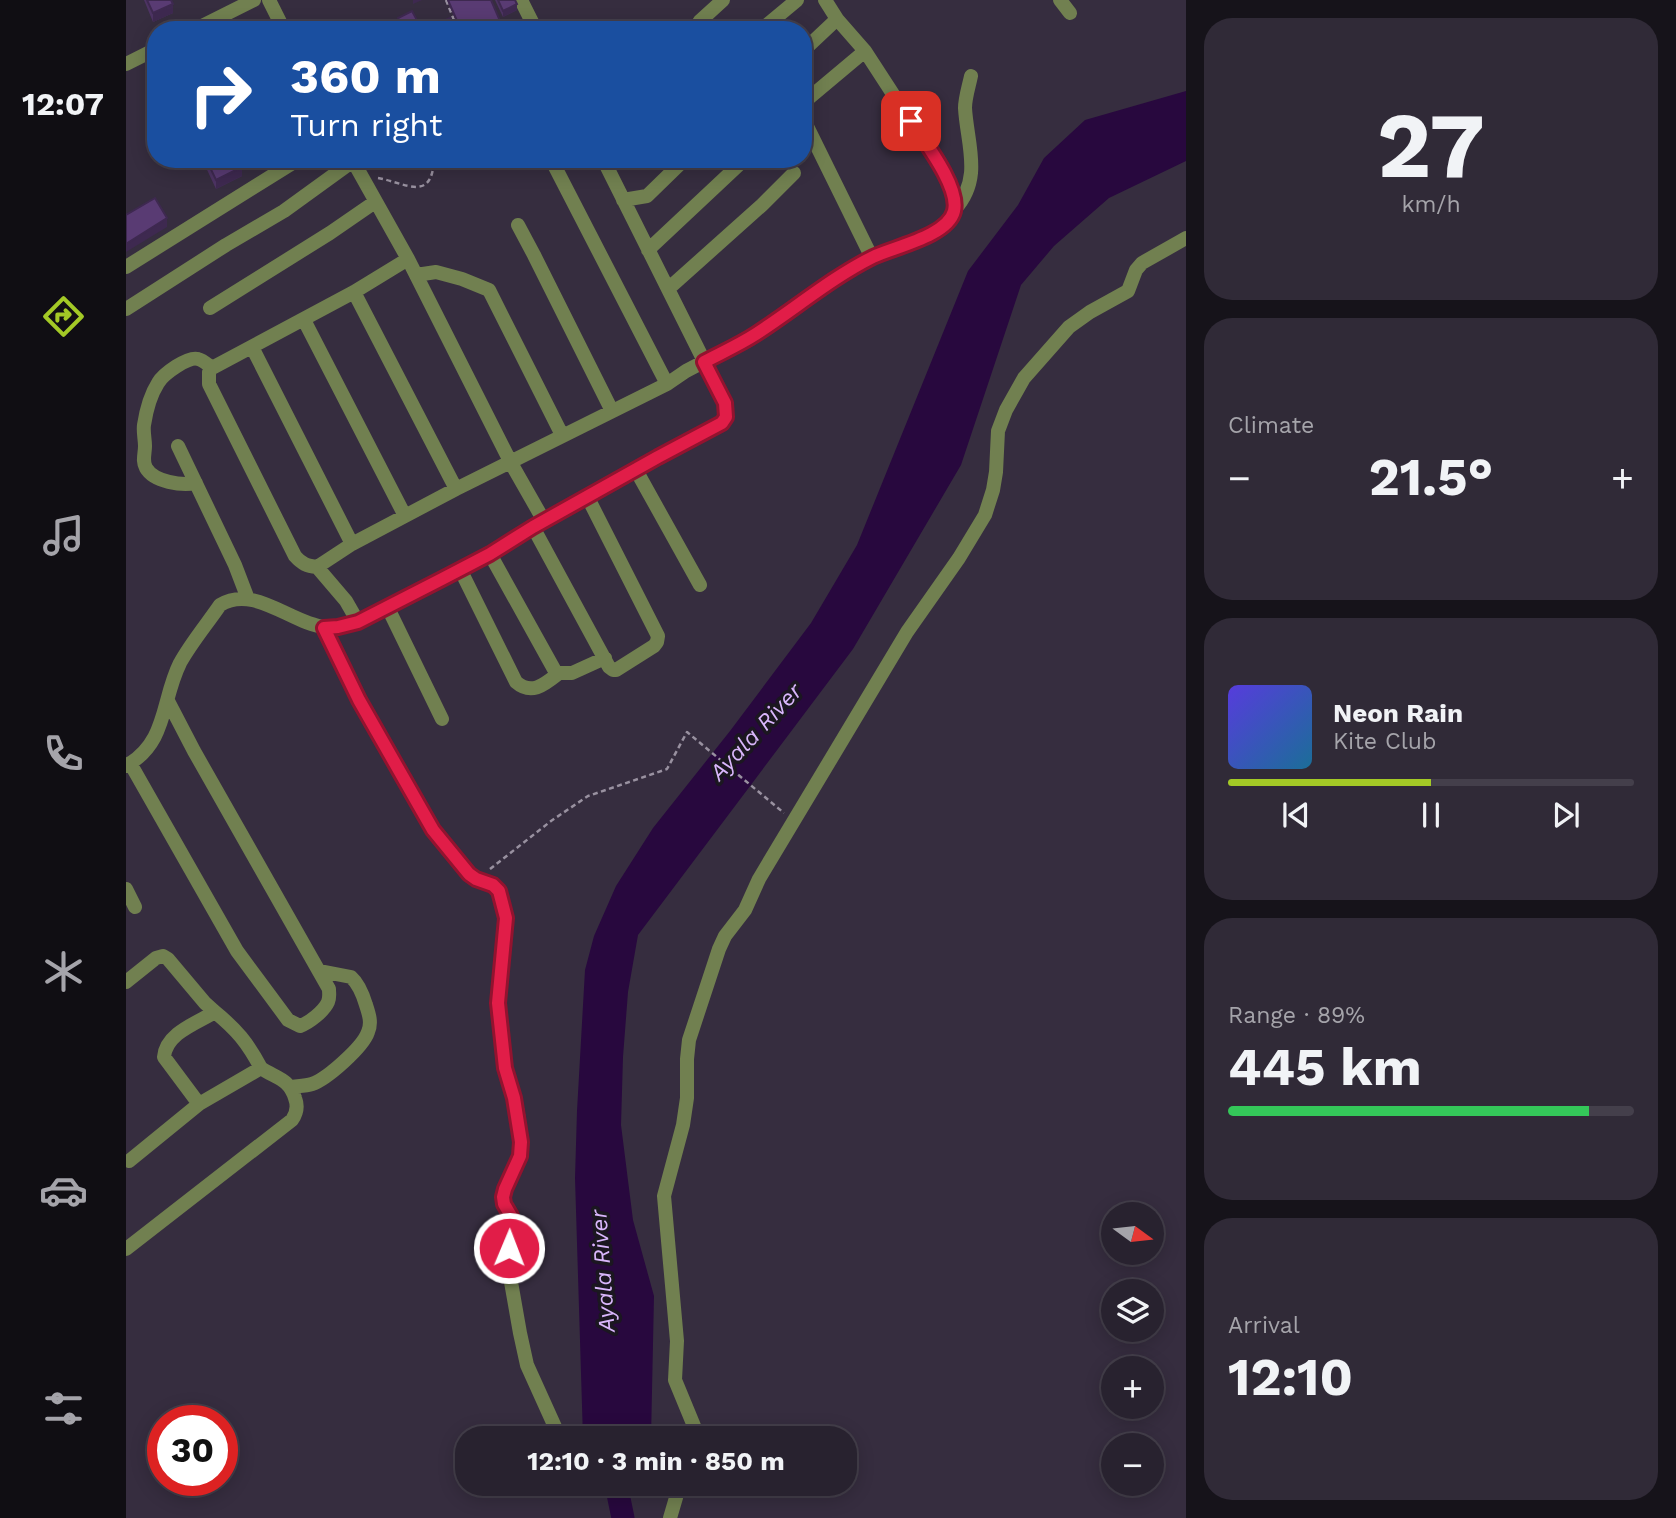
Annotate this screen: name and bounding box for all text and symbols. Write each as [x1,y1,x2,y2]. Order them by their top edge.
text: 360 m [290,47,441,105]
icon: right [175,49,266,140]
text: 12:07 [22,85,104,123]
pin [881,91,941,151]
text: 27 [1377,92,1485,199]
icon: arrive [892,102,930,140]
text: Turn right [290,106,442,144]
text: km/h [1401,191,1461,218]
icon: directions [39,292,88,341]
text: Climate [1228,412,1314,439]
text: 21.5° [1369,447,1493,508]
text: − [1228,456,1251,500]
text: + [1611,456,1634,500]
icon: music [39,511,88,560]
water label: Ayala River [704,677,809,787]
text: Neon Rain [1333,698,1463,728]
text: Kite Club [1333,728,1436,755]
icon: phone [39,729,88,778]
icon: previous [1277,796,1315,834]
icon: pause [1412,796,1450,834]
icon: next [1547,796,1585,834]
icon: climate [39,947,88,996]
text: Range · 89% [1228,1002,1365,1029]
text: 445 km [1228,1037,1422,1098]
icon: car [39,1166,88,1215]
north arrow [1101,1202,1164,1265]
map controls [1101,1202,1164,1496]
water label: Ayala River [585,1208,621,1334]
position arrow [472,1211,546,1285]
button: layers [1101,1279,1164,1342]
text: Arrival [1228,1312,1300,1339]
text: 12:10 [1228,1347,1353,1408]
button: + [1101,1356,1164,1419]
icon: filters [39,1384,88,1433]
speed limit sign: 30 [147,1405,238,1496]
button: − [1101,1433,1164,1496]
text: 12:10 · 3 min · 850 m [527,1446,785,1476]

